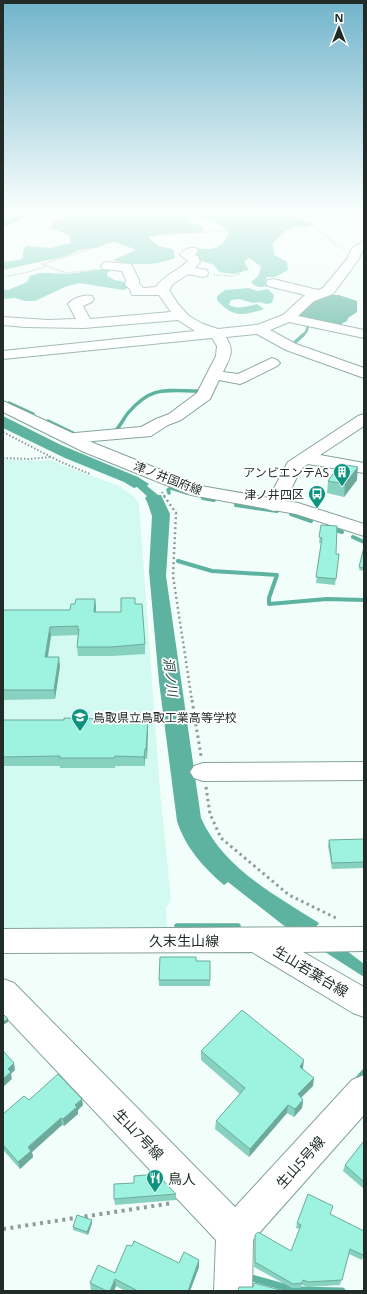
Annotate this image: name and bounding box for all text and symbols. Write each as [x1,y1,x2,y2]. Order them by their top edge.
north arrow [319,8,359,48]
text: N [335,10,343,25]
street label: 津ノ井国府線 [131,457,205,499]
building icon: アンビエンテAS [332,462,352,487]
place label: アンビエンテAS [243,464,329,481]
bus stop icon: 津ノ井四区 [307,484,327,509]
place label: 津ノ井四区 [244,486,304,503]
water label: 洞ノ川 [160,657,183,699]
school or university icon: 鳥取県立鳥取工業高等学校 [70,707,90,732]
place label: 鳥取県立鳥取工業高等学校 [93,709,237,726]
street label: 久末生山線 [149,931,219,950]
street label: 生山若葉台線 [270,941,352,1001]
street label: 生山7号線 [110,1104,168,1164]
street label: 生山5号線 [272,1132,328,1192]
restaurant icon: 鳥人 [145,1168,165,1193]
place label: 鳥人 [168,1169,196,1188]

